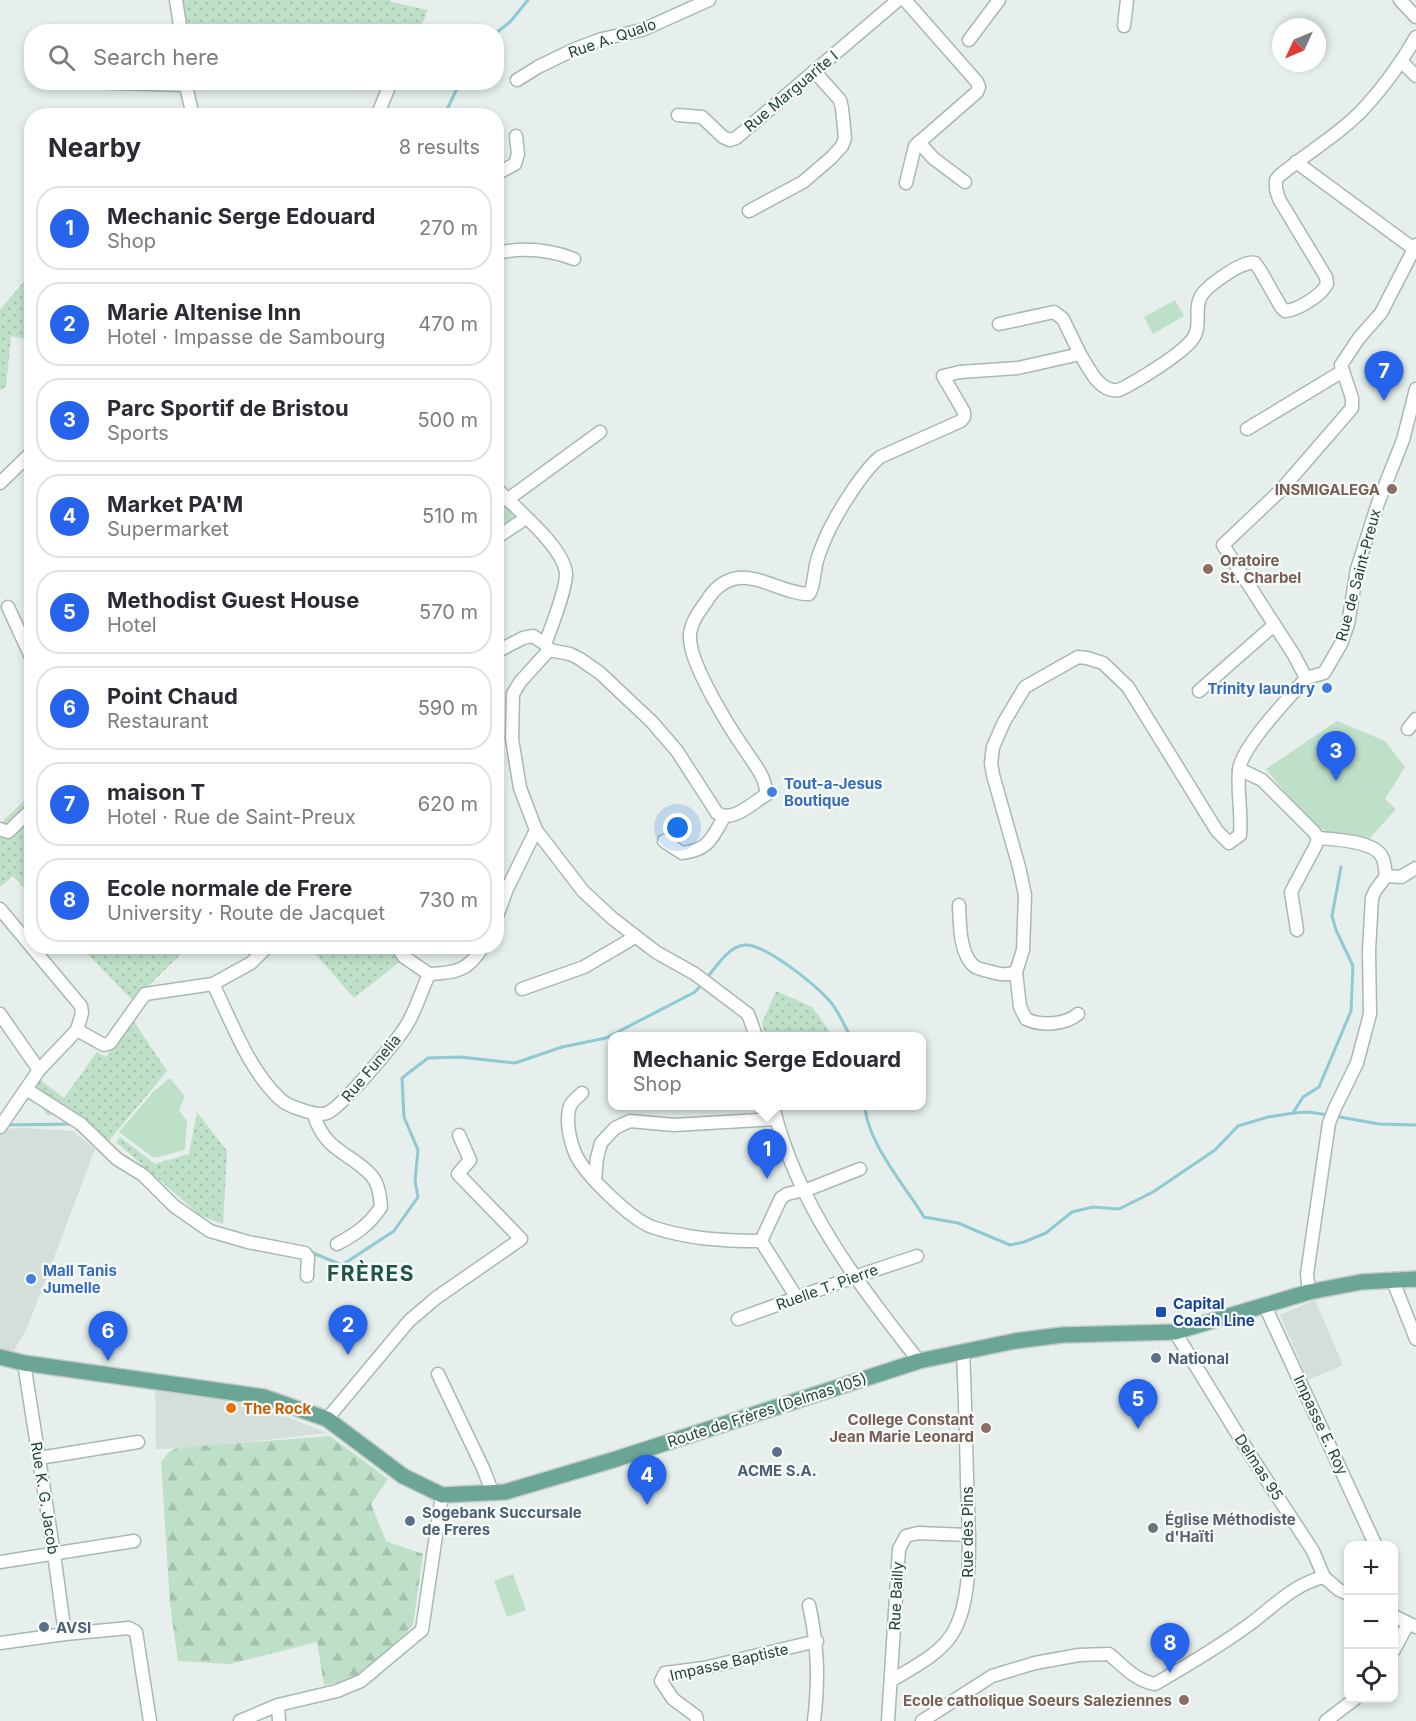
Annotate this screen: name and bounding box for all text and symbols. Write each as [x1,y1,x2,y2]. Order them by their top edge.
street label: Rue A. Qualo [566,14,658,62]
north arrow [1272,18,1326,72]
search box [24,24,504,90]
icon: search [45,41,78,74]
text: Search here [93,44,219,70]
street label: Rue Marguarite I [740,46,842,136]
text: Nearby [48,132,141,163]
text: 8 results [399,135,480,159]
text: Mechanic Serge Edouard [107,203,375,229]
text: 1 [65,216,74,240]
text: 270 m [419,216,478,240]
text: Shop [107,229,156,253]
text: Marie Altenise Inn [107,299,301,325]
text: 2 [63,312,76,336]
text: 470 m [418,312,478,336]
text: Hotel · Impasse de Sambourg [107,325,385,349]
pin: 7 [1364,352,1404,401]
text: Parc Sportif de Bristou [107,395,349,421]
text: 3 [63,408,76,432]
text: 500 m [417,408,478,432]
text: Sports [107,421,169,445]
place label: INSMIGALEGA [1275,480,1380,499]
marker: INSMIGALEGA [1385,482,1399,496]
text: Market PA'M [107,491,243,517]
text: 4 [63,504,76,528]
text: 510 m [422,504,478,528]
street label: Rue de Saint-Preux [1331,507,1385,643]
text: Supermarket [107,517,229,541]
place label: Oratoire St. Charbel [1220,551,1301,587]
marker: Oratoire St. Charbel [1201,562,1215,576]
text: Methodist Guest House [107,587,359,613]
text: 5 [63,600,76,624]
text: 570 m [419,600,478,624]
text: Hotel [107,613,157,637]
place label: Trinity laundry [1207,679,1315,698]
marker: Trinity laundry [1320,681,1334,695]
text: Point Chaud [107,683,238,709]
text: 6 [63,696,76,720]
text: 590 m [418,696,478,720]
text: Restaurant [107,709,209,733]
pin: 3 [1316,732,1356,781]
place label: Tout-a-Jesus Boutique [784,774,883,810]
text: maison T [107,779,205,805]
marker: Tout-a-Jesus Boutique [765,785,779,799]
text: 7 [64,792,75,816]
text: 620 m [418,792,478,816]
text: Hotel · Rue de Saint-Preux [107,805,356,829]
your location [663,813,692,842]
text: Ecole normale de Frere [107,875,352,901]
text: 8 [63,888,76,912]
text: 730 m [419,888,478,912]
text: University · Route de Jacquet [107,901,385,925]
street label: Rue Funelia [337,1030,405,1106]
popup [608,1032,926,1110]
text: Mechanic Serge Edouard [633,1046,901,1072]
text: Shop [633,1072,682,1096]
pin: 1 [748,1130,786,1179]
district label: FRÈRES [327,1260,415,1286]
street label: Ruelle T. Pierre [773,1260,881,1314]
place label: Mall Tanis Jumelle [43,1261,117,1297]
marker: Mall Tanis Jumelle [24,1272,38,1286]
place label: Capital Coach Line [1173,1294,1255,1330]
marker: Capital Coach Line [1154,1305,1168,1319]
pin: 2 [328,1306,368,1355]
pin: 6 [88,1312,128,1361]
place label: National [1168,1349,1229,1368]
marker: National [1149,1351,1163,1365]
street label: Route de Frères (Delmas 105) [665,1369,869,1451]
street label: Impasse E. Roy [1290,1372,1353,1478]
pin: 5 [1118,1380,1158,1429]
place label: The Rock [243,1399,312,1418]
marker: The Rock [224,1401,238,1415]
place label: College Constant Jean Marie Leonard [829,1410,975,1446]
marker: College Constant Jean Marie Leonard [979,1421,993,1435]
street label: Delmas 95 [1231,1430,1287,1504]
street label: Rue K. G. Jacob [27,1440,63,1556]
marker: ACME S.A. [770,1445,784,1459]
pin: 4 [628,1456,666,1505]
place label: ACME S.A. [737,1461,817,1480]
street label: Rue des Pins [958,1486,977,1578]
place label: Sogebank Succursale de Freres [422,1503,582,1539]
place label: Église Méthodiste d'Haïti [1165,1510,1296,1546]
marker: Sogebank Succursale de Freres [403,1514,417,1528]
marker: Église Méthodiste d'Haïti [1146,1521,1160,1535]
map controls [1344,1541,1398,1703]
button: + [1344,1541,1398,1595]
street label: Rue Bailly [885,1560,907,1631]
button: − [1344,1595,1398,1649]
place label: AVSI [56,1618,91,1637]
marker: AVSI [37,1620,51,1634]
pin: 8 [1150,1624,1190,1673]
street label: Impasse Baptiste [668,1639,790,1685]
button: locate [1344,1649,1398,1703]
place label: Ecole catholique Soeurs Saleziennes [903,1691,1172,1710]
marker: Ecole catholique Soeurs Saleziennes [1177,1693,1191,1707]

